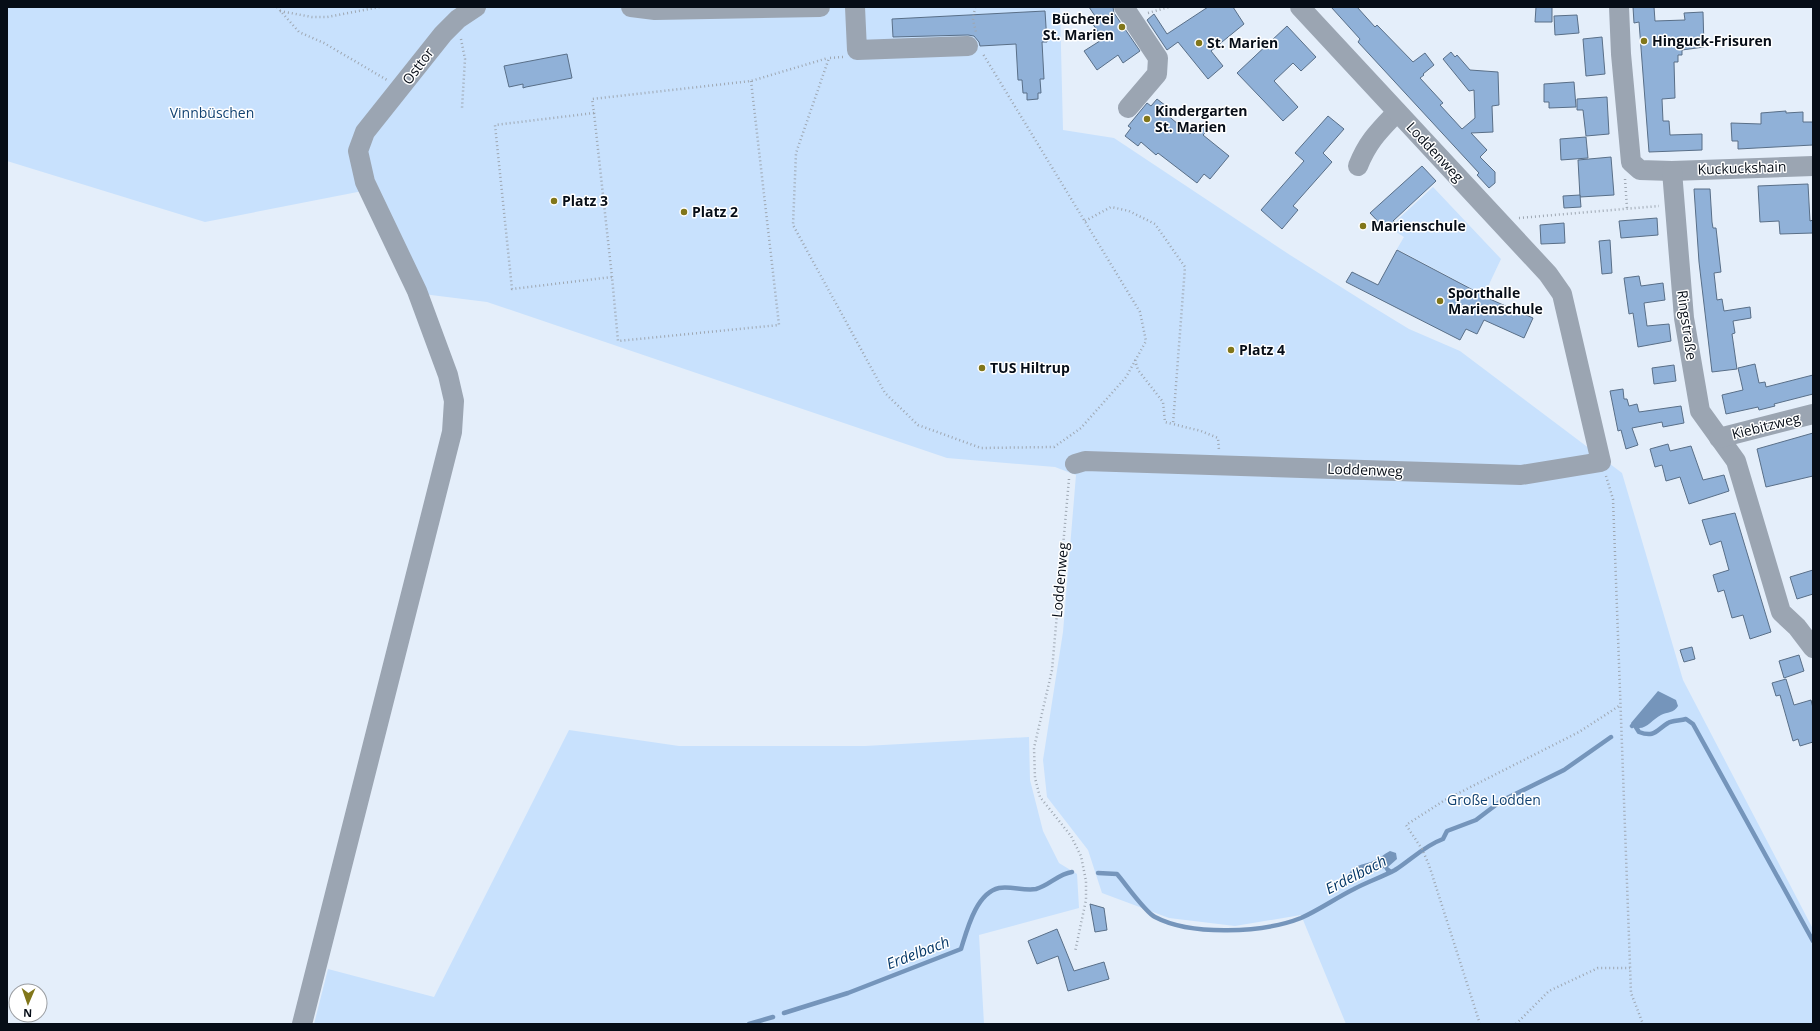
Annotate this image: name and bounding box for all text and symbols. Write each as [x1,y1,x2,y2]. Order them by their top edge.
place label: Bücherei St. Marien [1043,9,1114,44]
marker: Bücherei St. Marien [1117,22,1127,32]
place label: Hinguck-Frisuren [1652,31,1772,50]
place label: St. Marien [1207,33,1278,52]
marker: Hinguck-Frisuren [1639,36,1649,46]
marker: St. Marien [1194,38,1204,48]
street label: Osttor [397,43,438,88]
place label: Kindergarten St. Marien [1155,101,1248,136]
park label: Vinnbüschen [170,103,254,122]
marker: Kindergarten St. Marien [1142,114,1152,124]
street label: Loddenweg [1403,118,1468,186]
street label: Kuckuckshain [1697,156,1787,179]
place label: Platz 3 [562,191,608,210]
marker: Platz 3 [549,196,559,206]
place label: Platz 2 [692,202,738,221]
marker: Platz 2 [679,207,689,217]
place label: Marienschule [1371,216,1466,235]
marker: Marienschule [1358,221,1368,231]
place label: Sporthalle Marienschule [1448,283,1543,318]
street label: Ringstraße [1673,289,1702,361]
marker: Sporthalle Marienschule [1435,296,1445,306]
place label: Platz 4 [1239,340,1285,359]
marker: Platz 4 [1226,345,1236,355]
place label: TUS Hiltrup [990,358,1070,377]
marker: TUS Hiltrup [977,363,987,373]
street label: Kiebitzweg [1730,408,1802,443]
street label: Loddenweg [1327,459,1404,480]
street label: Loddenweg [1047,541,1072,618]
park label: Große Lodden [1447,790,1541,809]
water label: Erdelbach [1322,850,1390,898]
water label: Erdelbach [883,931,952,973]
north arrow [8,983,48,1023]
text: N [23,1006,32,1021]

